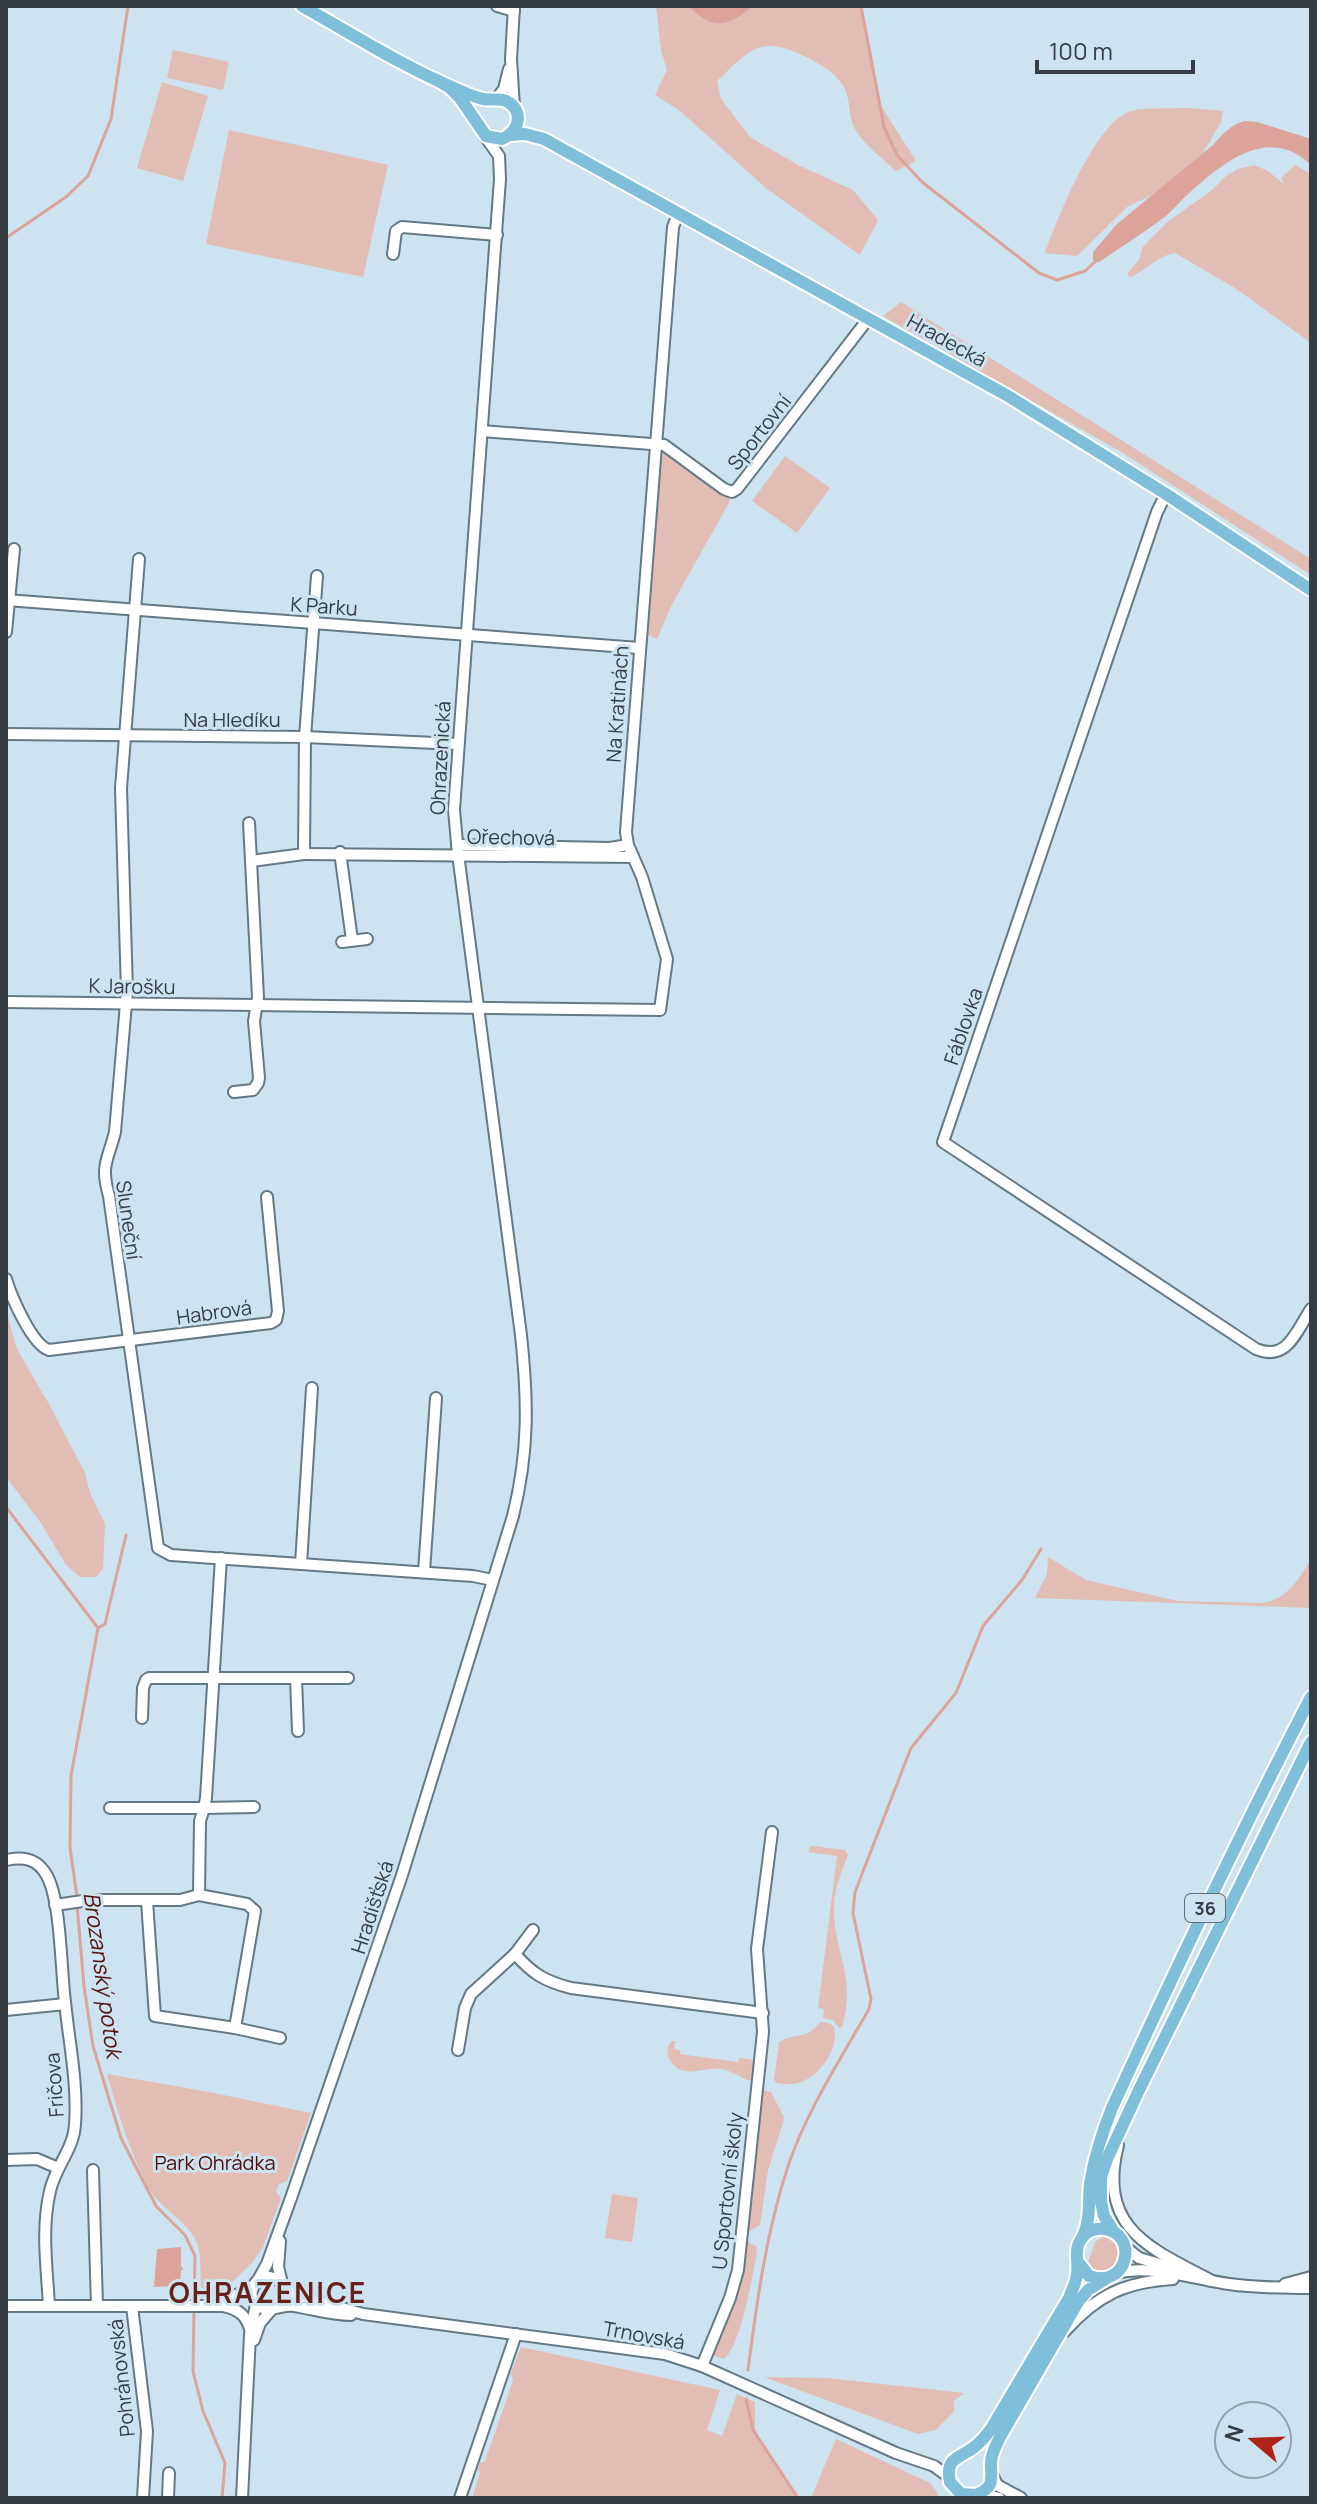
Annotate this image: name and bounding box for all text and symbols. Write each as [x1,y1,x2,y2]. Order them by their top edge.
scale bar [1037,24,1193,74]
text: 100 m [1049,34,1113,67]
street label: Hradecká [902,307,992,373]
street label: Sportovní [721,388,797,475]
street label: K Parku [290,590,358,622]
street label: Na Kratinách [599,645,635,763]
street label: Ohrazenická [424,700,456,816]
street label: Na Hledíku [183,706,281,733]
street label: Ořechová [467,823,555,851]
street label: K Jarošku [88,972,176,1000]
street label: Fáblovka [937,984,989,1068]
street label: Sluneční [110,1179,148,1262]
street label: Habrová [175,1293,253,1331]
street label: Hradišťská [344,1857,400,1957]
water label: Brozanský potok [77,1890,130,2063]
road number: 36 [1185,1894,1225,1922]
street label: Fričova [38,2052,70,2118]
street label: U Sportovní školy [705,2110,749,2271]
park label: Park Ohrádka [154,2149,276,2176]
district label: OHRAZENICE [169,2273,367,2311]
street label: Trnovská [601,2315,687,2355]
street label: Pohránovská [101,2318,141,2438]
north arrow [1213,2400,1293,2480]
text: N [1217,2421,1251,2446]

